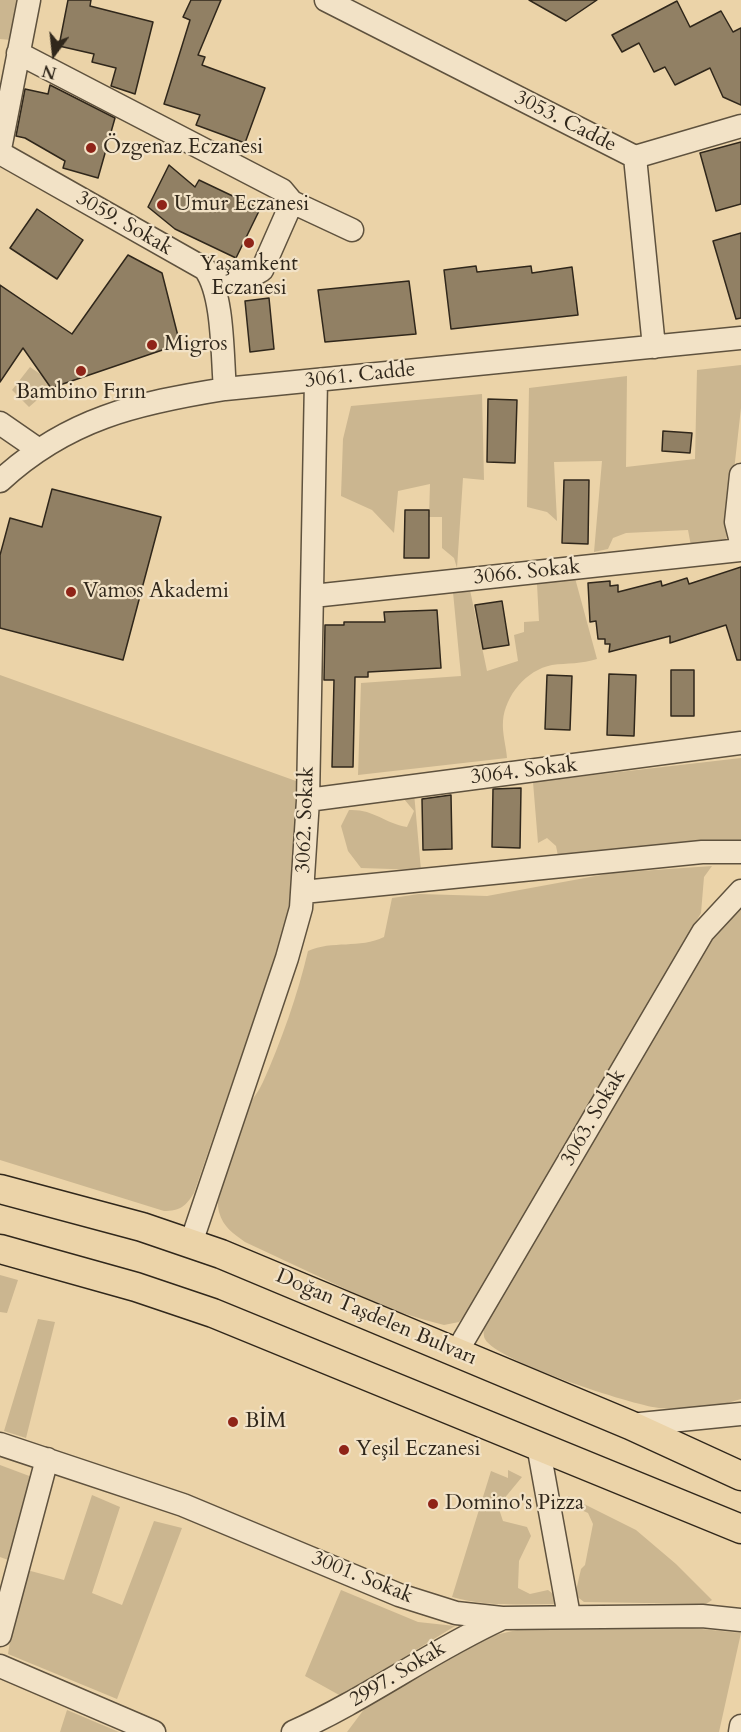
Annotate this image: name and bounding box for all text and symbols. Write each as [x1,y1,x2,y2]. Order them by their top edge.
north arrow [24,24,84,84]
text: N [40,59,59,84]
street label: 3053. Cadde [510,86,620,158]
place label: Özgenaz Eczanesi [103,135,263,161]
marker: Özgenaz Eczanesi [84,141,98,155]
street label: 3059. Sokak [71,186,177,262]
place label: Umur Eczanesi [174,192,309,218]
marker: Umur Eczanesi [155,198,169,212]
marker: Yaşamkent Eczanesi [242,236,256,250]
place label: Yaşamkent Eczanesi [200,252,298,302]
place label: Migros [164,332,227,358]
marker: Migros [145,338,159,352]
street label: 3061. Cadde [303,358,417,394]
marker: Bambino Fırın [74,364,88,378]
place label: Bambino Fırın [16,380,146,406]
street label: 3066. Sokak [472,555,582,591]
place label: Vamos Akademi [83,579,229,605]
marker: Vamos Akademi [64,585,78,599]
street label: 3064. Sokak [469,753,579,791]
street label: 3062. Sokak [292,766,320,874]
street label: 3063. Sokak [556,1065,632,1171]
street label: Doğan Taşdelen Bulvarı [272,1264,480,1372]
place label: BİM [245,1409,286,1435]
marker: BİM [226,1415,240,1429]
place label: Yeşil Eczanesi [356,1437,481,1463]
marker: Yeşil Eczanesi [337,1443,351,1457]
place label: Domino's Pizza [445,1491,584,1517]
marker: Domino's Pizza [426,1497,440,1511]
street label: 3001. Sokak [307,1546,417,1610]
street label: 2997. Sokak [345,1637,451,1713]

